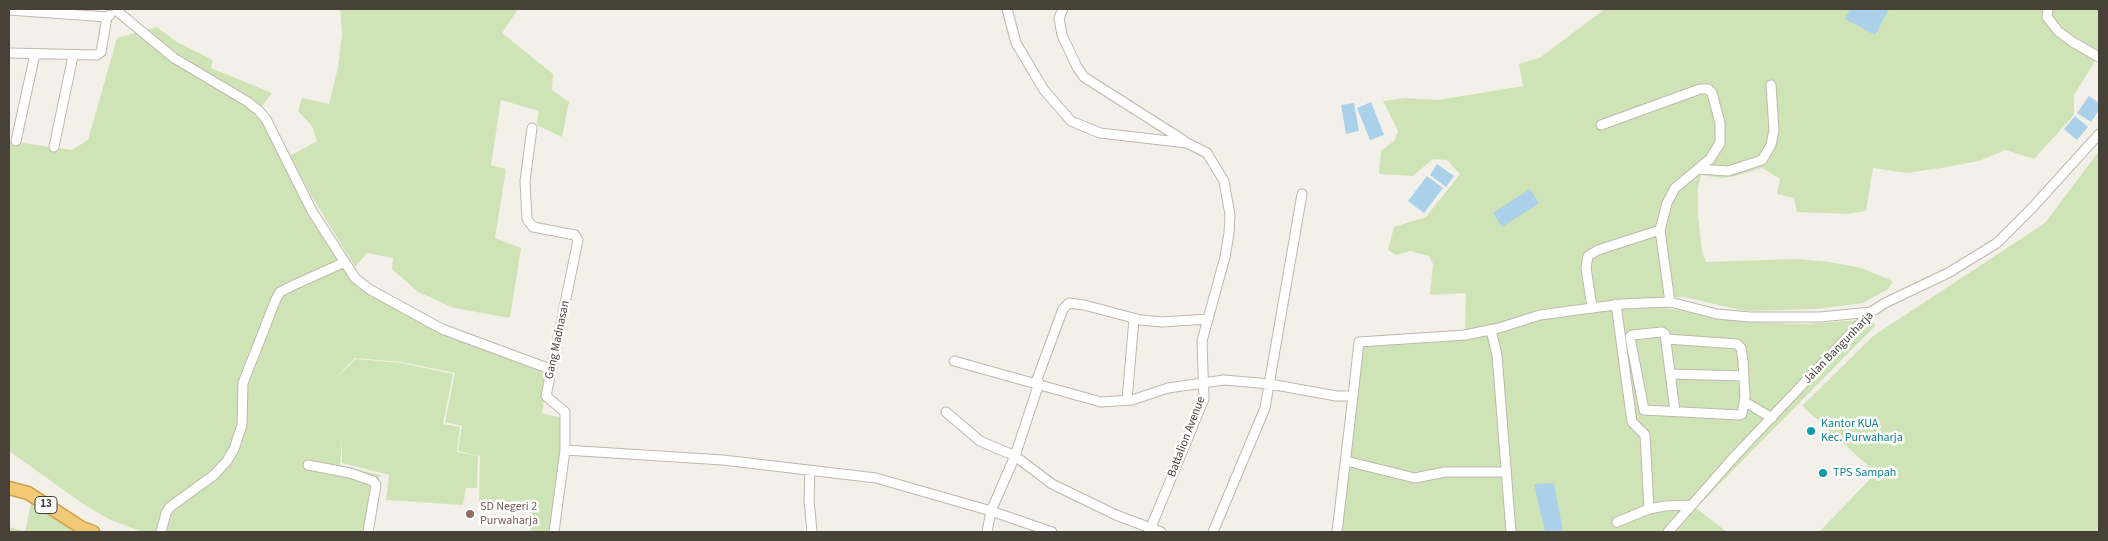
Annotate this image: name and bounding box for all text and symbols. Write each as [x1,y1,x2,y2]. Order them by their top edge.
street label: Gang Madnasan [543,299,573,381]
street label: Jalan Bangunharja [1801,309,1877,387]
street label: Battalion Avenue [1165,395,1209,479]
place label: Kantor KUA Kec. Purwaharja [1821,417,1903,445]
marker: Kantor KUA Kec. Purwaharja [1805,425,1817,437]
place label: TPS Sampah [1833,466,1896,480]
marker: TPS Sampah [1817,467,1829,479]
road number: 13 [35,496,57,514]
place label: SD Negeri 2 Purwaharja [480,500,538,528]
marker: SD Negeri 2 Purwaharja [464,508,476,520]

